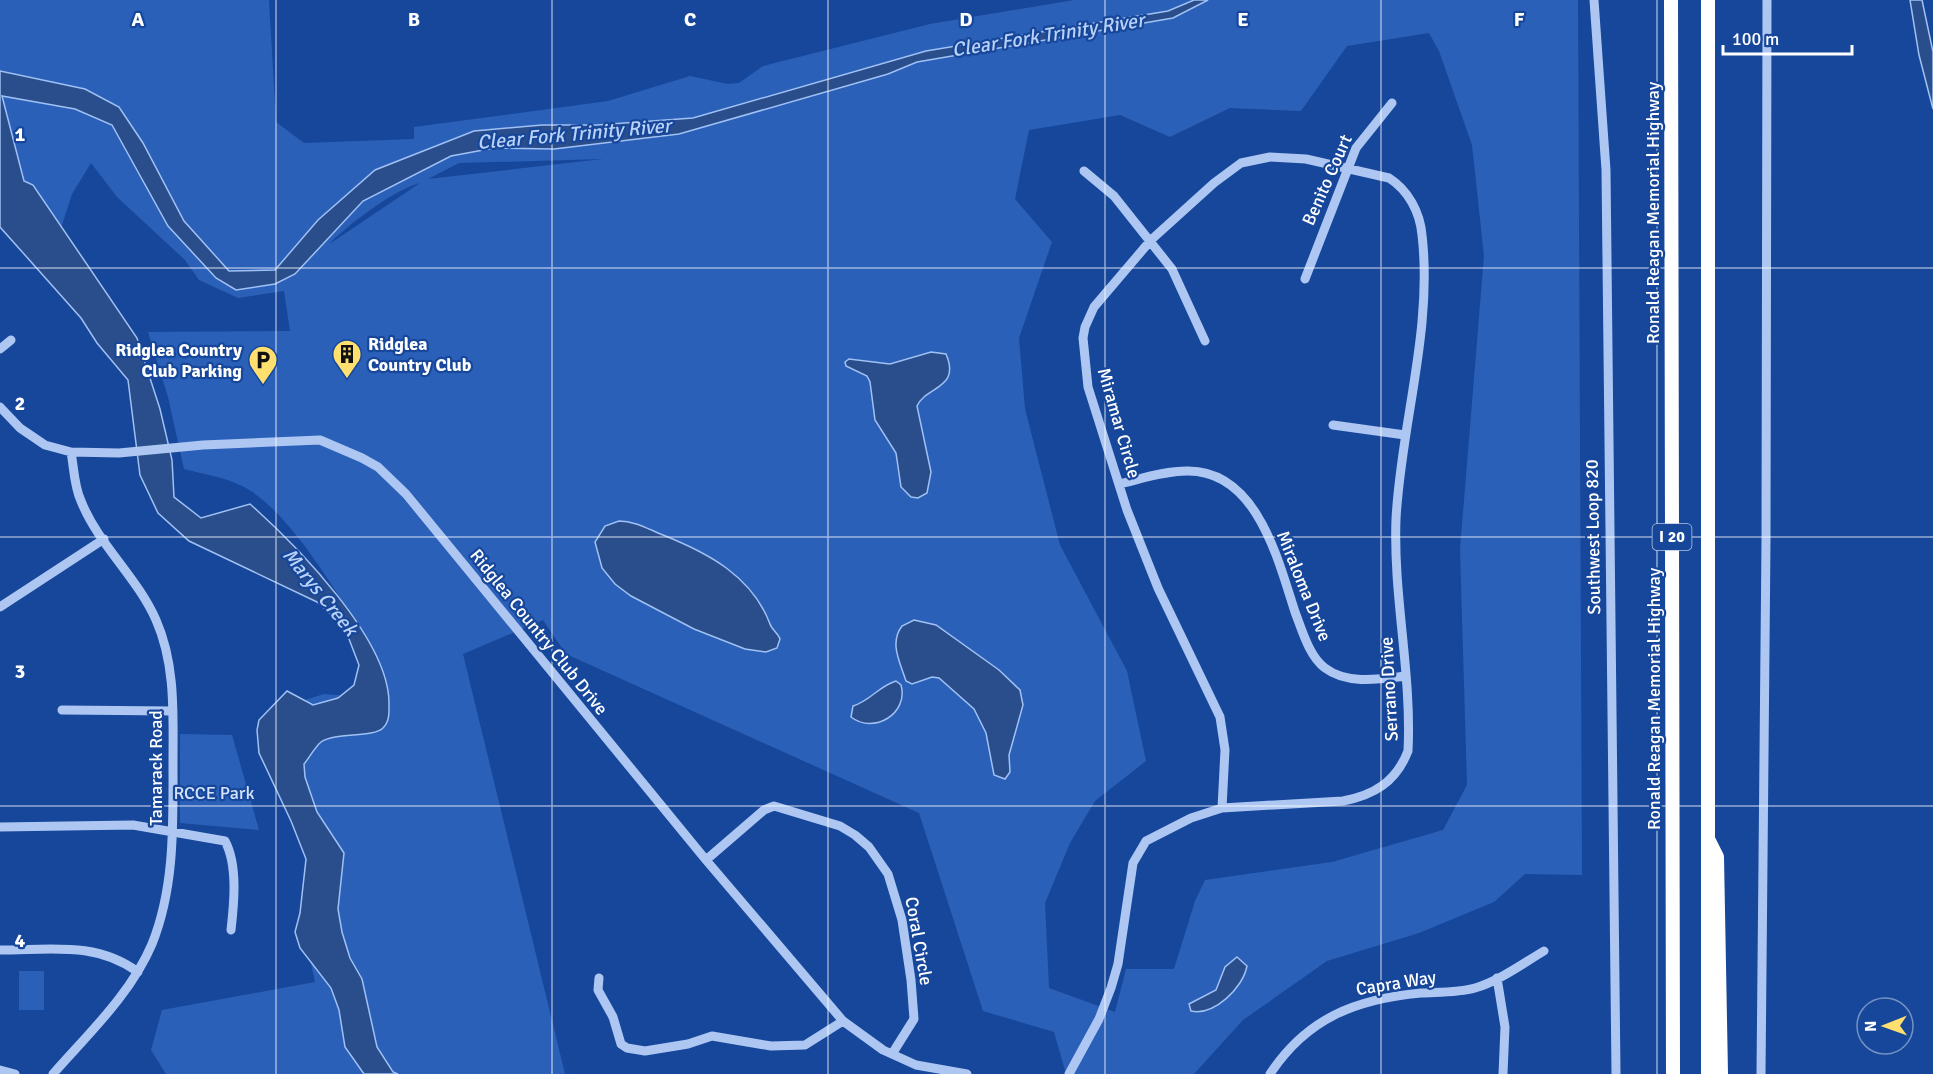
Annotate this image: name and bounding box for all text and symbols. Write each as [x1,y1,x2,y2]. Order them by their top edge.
text: A [132,7,145,32]
text: B [408,7,420,32]
text: C [684,7,696,32]
water label: Clear Fork Trinity River [950,7,1148,63]
text: D [959,7,973,32]
text: E [1237,7,1249,32]
text: F [1514,7,1525,32]
scale bar [1723,18,1852,56]
text: 100 m [1732,28,1779,50]
street label: Ronald Reagan Memorial Highway [1642,81,1664,344]
water label: Clear Fork Trinity River [476,113,674,155]
text: 1 [15,122,26,147]
street label: Benito Court [1297,131,1357,229]
place label: Ridglea Country Club [368,333,472,376]
building icon: Ridglea Country Club [331,338,363,380]
place label: Ridglea Country Club Parking [115,339,242,382]
parking icon: Ridglea Country Club Parking [247,344,279,386]
street label: Miramar Circle [1093,365,1145,481]
text: 2 [15,391,25,416]
street label: Southwest Loop 820 [1581,459,1605,615]
road number: I 20 [1652,524,1692,550]
street label: Miraloma Drive [1272,528,1336,644]
water label: Marys Creek [277,543,364,643]
street label: Ridglea Country Club Drive [465,545,613,719]
street label: Ronald Reagan Memorial Highway [1643,567,1665,830]
street label: Serrano Drive [1375,636,1403,742]
text: 3 [15,659,25,684]
street label: Tamarack Road [145,710,167,826]
park label: RCCE Park [174,782,254,804]
street label: Coral Circle [900,895,938,987]
text: 4 [15,928,26,953]
street label: Capra Way [1354,966,1438,1000]
north arrow [1855,996,1915,1056]
text: N [1861,1021,1881,1032]

